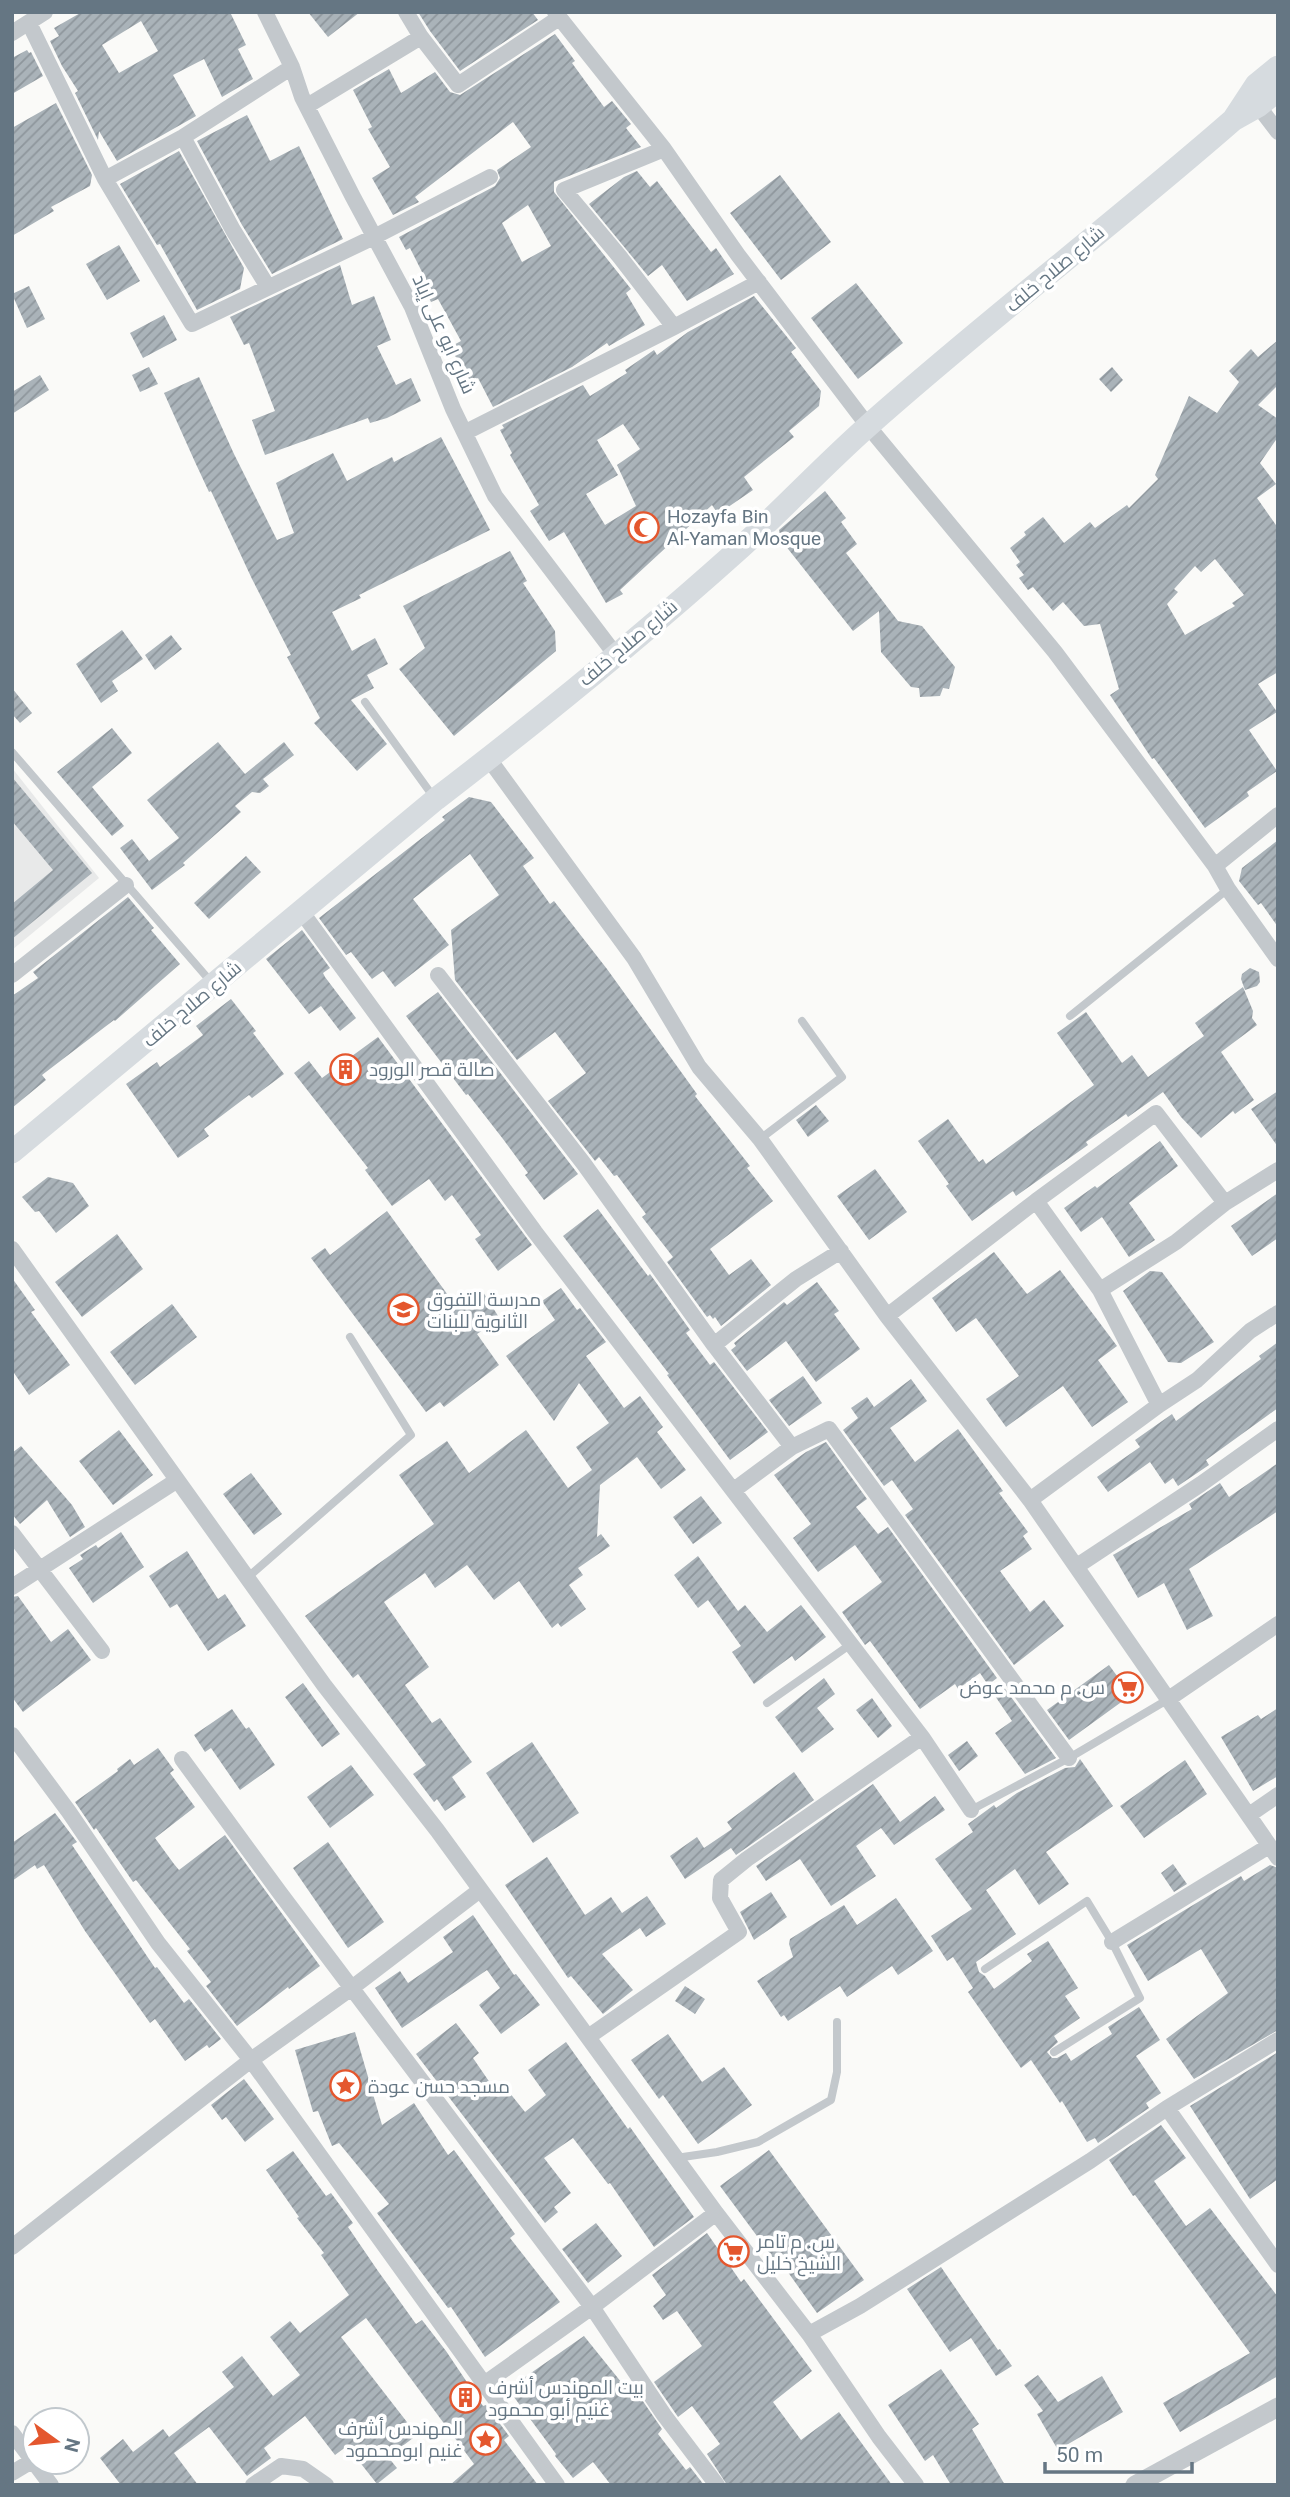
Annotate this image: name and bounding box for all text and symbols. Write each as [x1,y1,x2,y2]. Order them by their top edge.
street label: شارع صلاح خلف [1001,221,1110,319]
street label: شارع ابو على إياد [406,271,481,398]
place label: Hozayfa Bin Al-Yaman Mosque [667,505,821,550]
mosque icon: Hozayfa Bin Al-Yaman Mosque [627,510,661,544]
street label: شارع صلاح خلف [574,595,683,693]
street label: شارع صلاح خلف [138,956,247,1054]
building icon: صالة قصر الورود [329,1052,363,1086]
place label: صالة قصر الورود [369,1058,494,1081]
place label: مدرسة التفوق الثانوية للبنات [427,1288,541,1333]
school or university icon: مدرسة التفوق الثانوية للبنات [387,1293,421,1327]
supermarket icon: س. م محمد عوض [1111,1670,1145,1704]
place label: س. م محمد عوض [959,1676,1105,1701]
place icon: مسجد حسن عودة [328,2069,362,2103]
place label: مسجد حسن عودة [368,2075,510,2098]
place label: س. م تامر الشيخ خليل [756,2230,841,2277]
supermarket icon: س. م تامر الشيخ خليل [717,2235,751,2269]
place label: بيت المهندس أشرف غنيم أبو محمود [488,2376,644,2423]
building icon: بيت المهندس أشرف غنيم أبو محمود [448,2381,482,2415]
north arrow [21,2406,91,2476]
place label: المهندس أشرف غنيم ابومحمود [338,2417,463,2464]
place icon: المهندس أشرف غنيم ابومحمود [469,2422,503,2456]
scale bar [1045,2430,1192,2474]
text: N [59,2436,85,2455]
text: 50 m [1056,2443,1103,2467]

